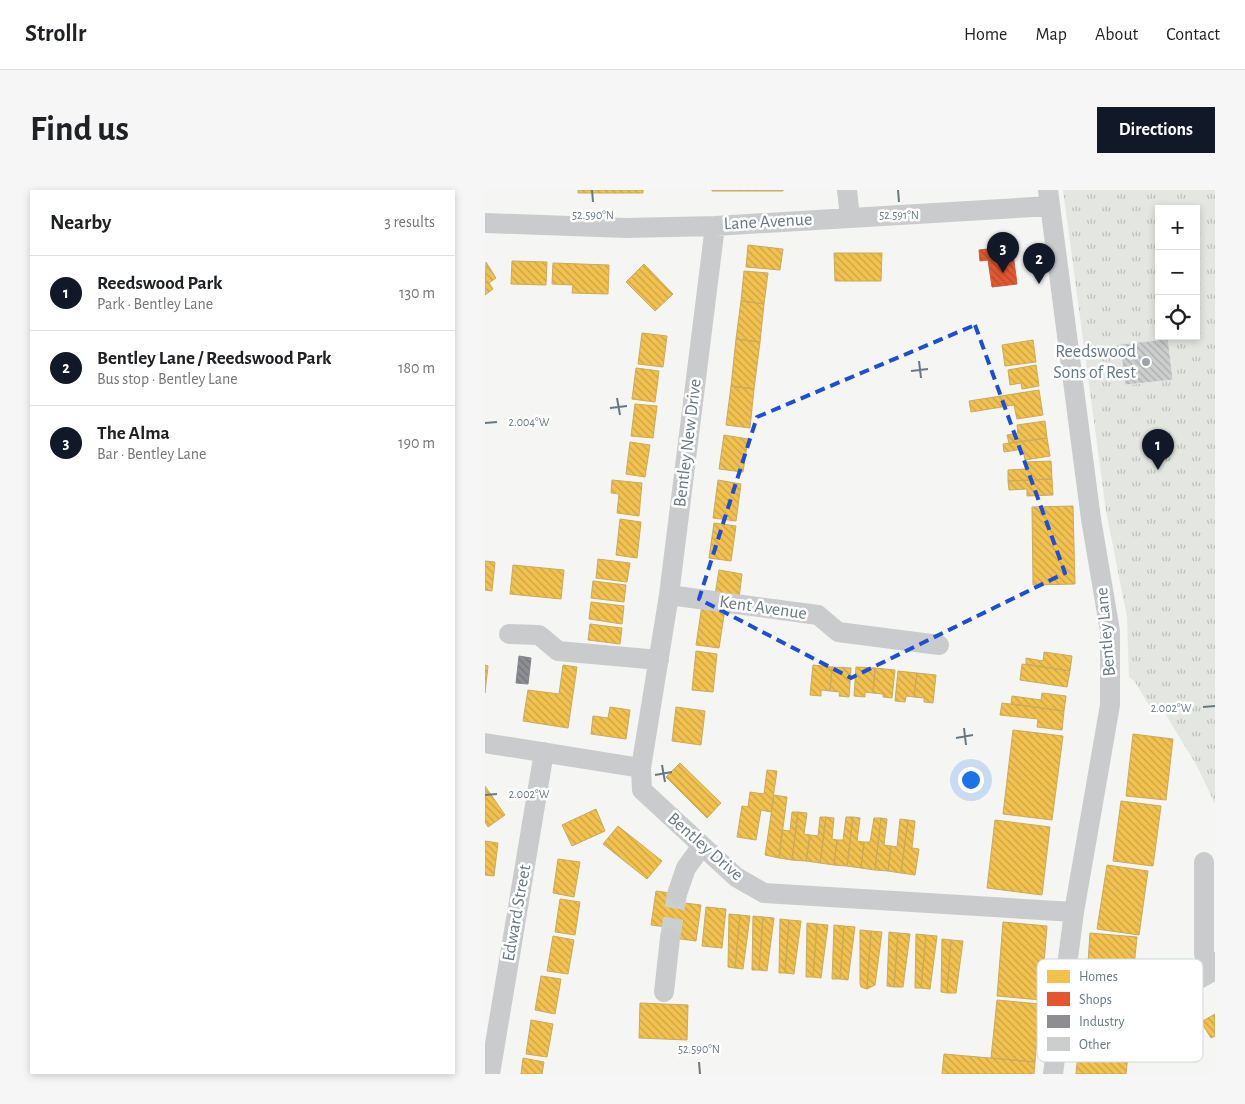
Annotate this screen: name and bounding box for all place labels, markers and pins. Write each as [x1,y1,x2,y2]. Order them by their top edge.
pin: 3 [987,232,1019,273]
pin: 2 [1023,243,1055,284]
place label: Reedswood Sons of Rest [1053,343,1136,382]
marker: Reedswood Sons of Rest [1140,356,1152,368]
pin: 1 [1142,429,1174,470]

